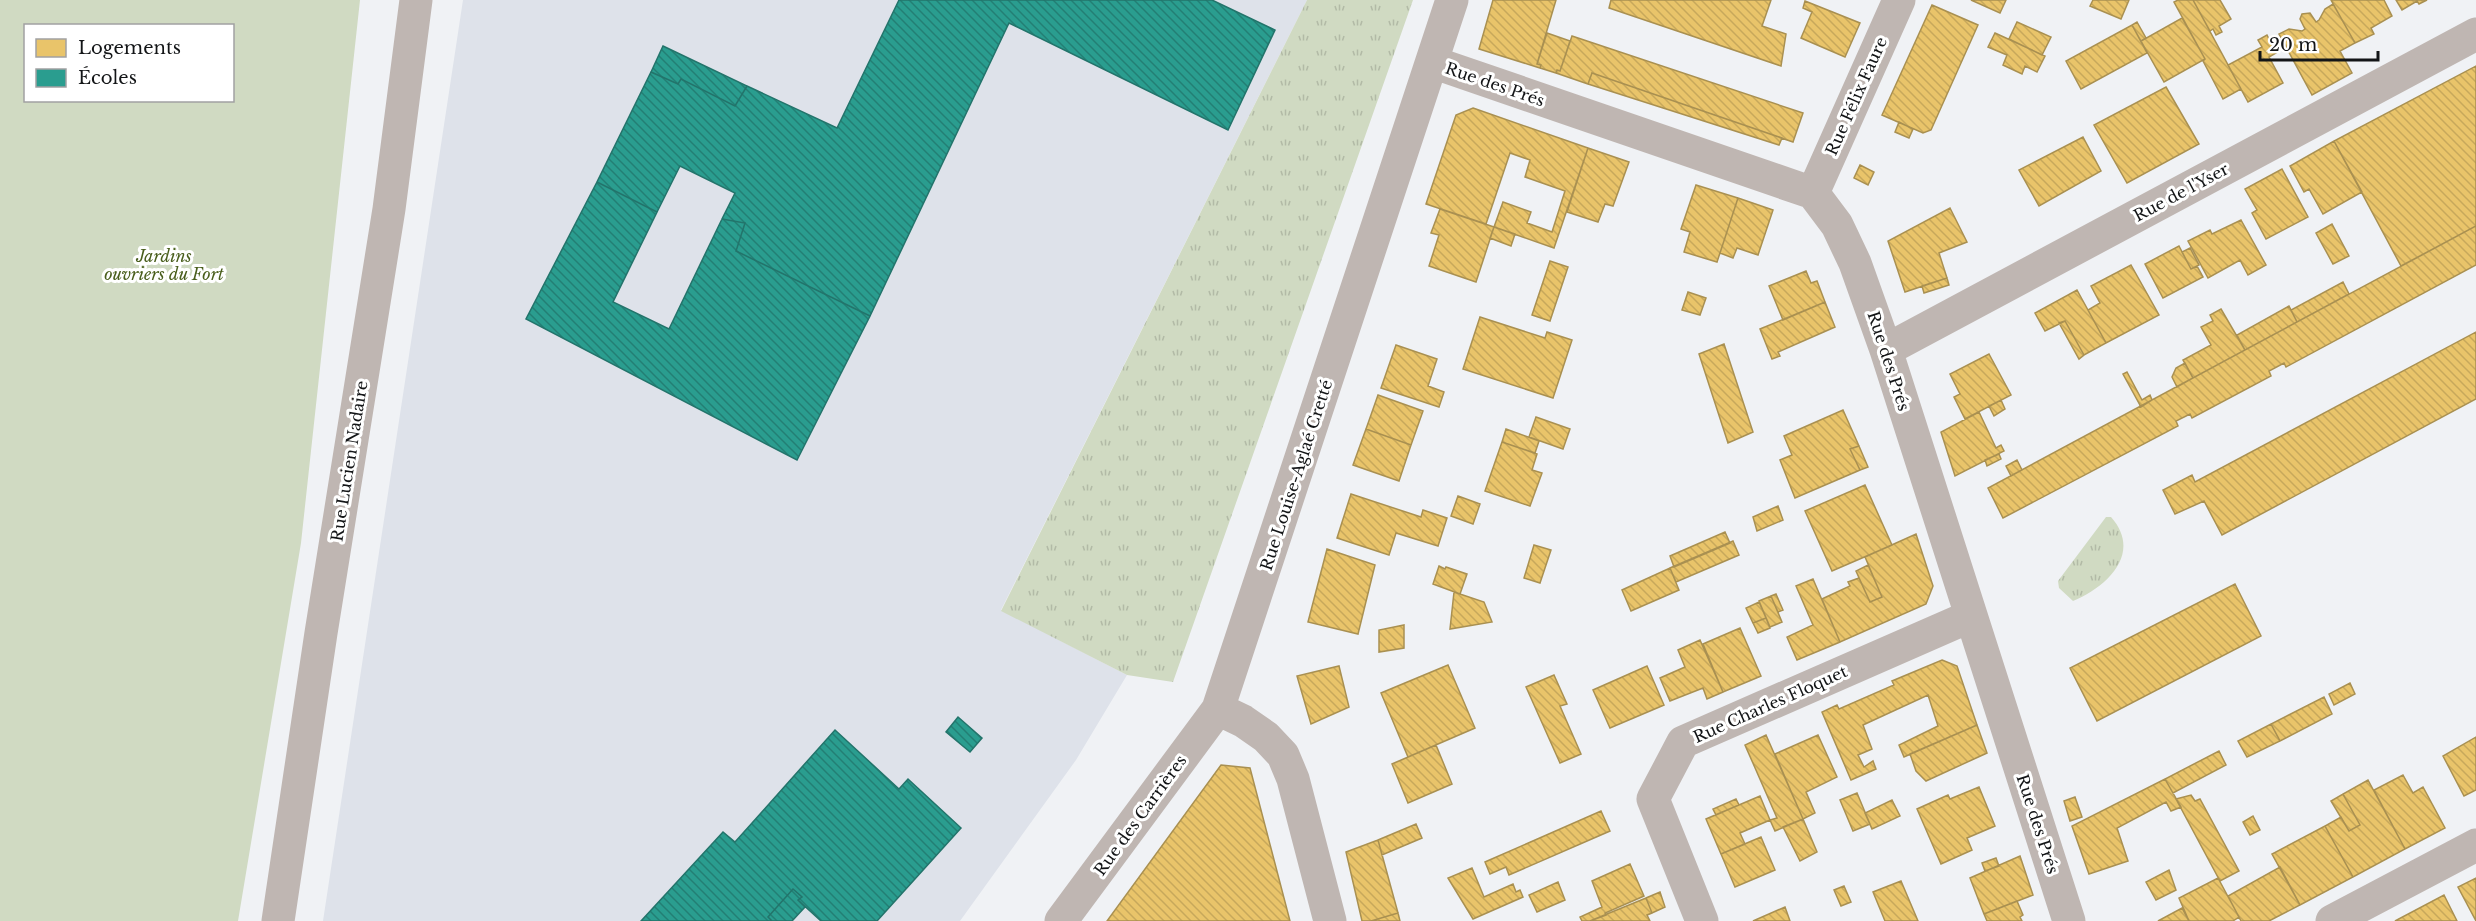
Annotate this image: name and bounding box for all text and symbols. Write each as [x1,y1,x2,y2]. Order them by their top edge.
legend [24,24,234,102]
scale bar [2260,24,2378,62]
street label: Rue Félix Faure [1821,34,1891,158]
text: 20 m [2269,34,2317,56]
text: Logements [78,37,181,59]
street label: Rue des Prés [1443,58,1547,110]
text: Écoles [78,66,137,89]
street label: Rue de l'Yser [2130,158,2232,225]
park label: Jardins ouvriers du Fort [104,246,224,284]
street label: Rue des Prés [1863,309,1915,413]
street label: Rue Louise-Aglaé Cretté [1256,377,1336,573]
street label: Rue Lucien Nadaire [326,379,372,543]
street label: Rue Charles Floquet [1690,661,1850,747]
street label: Rue des Carrières [1089,751,1191,879]
street label: Rue des Prés [2012,772,2064,876]

